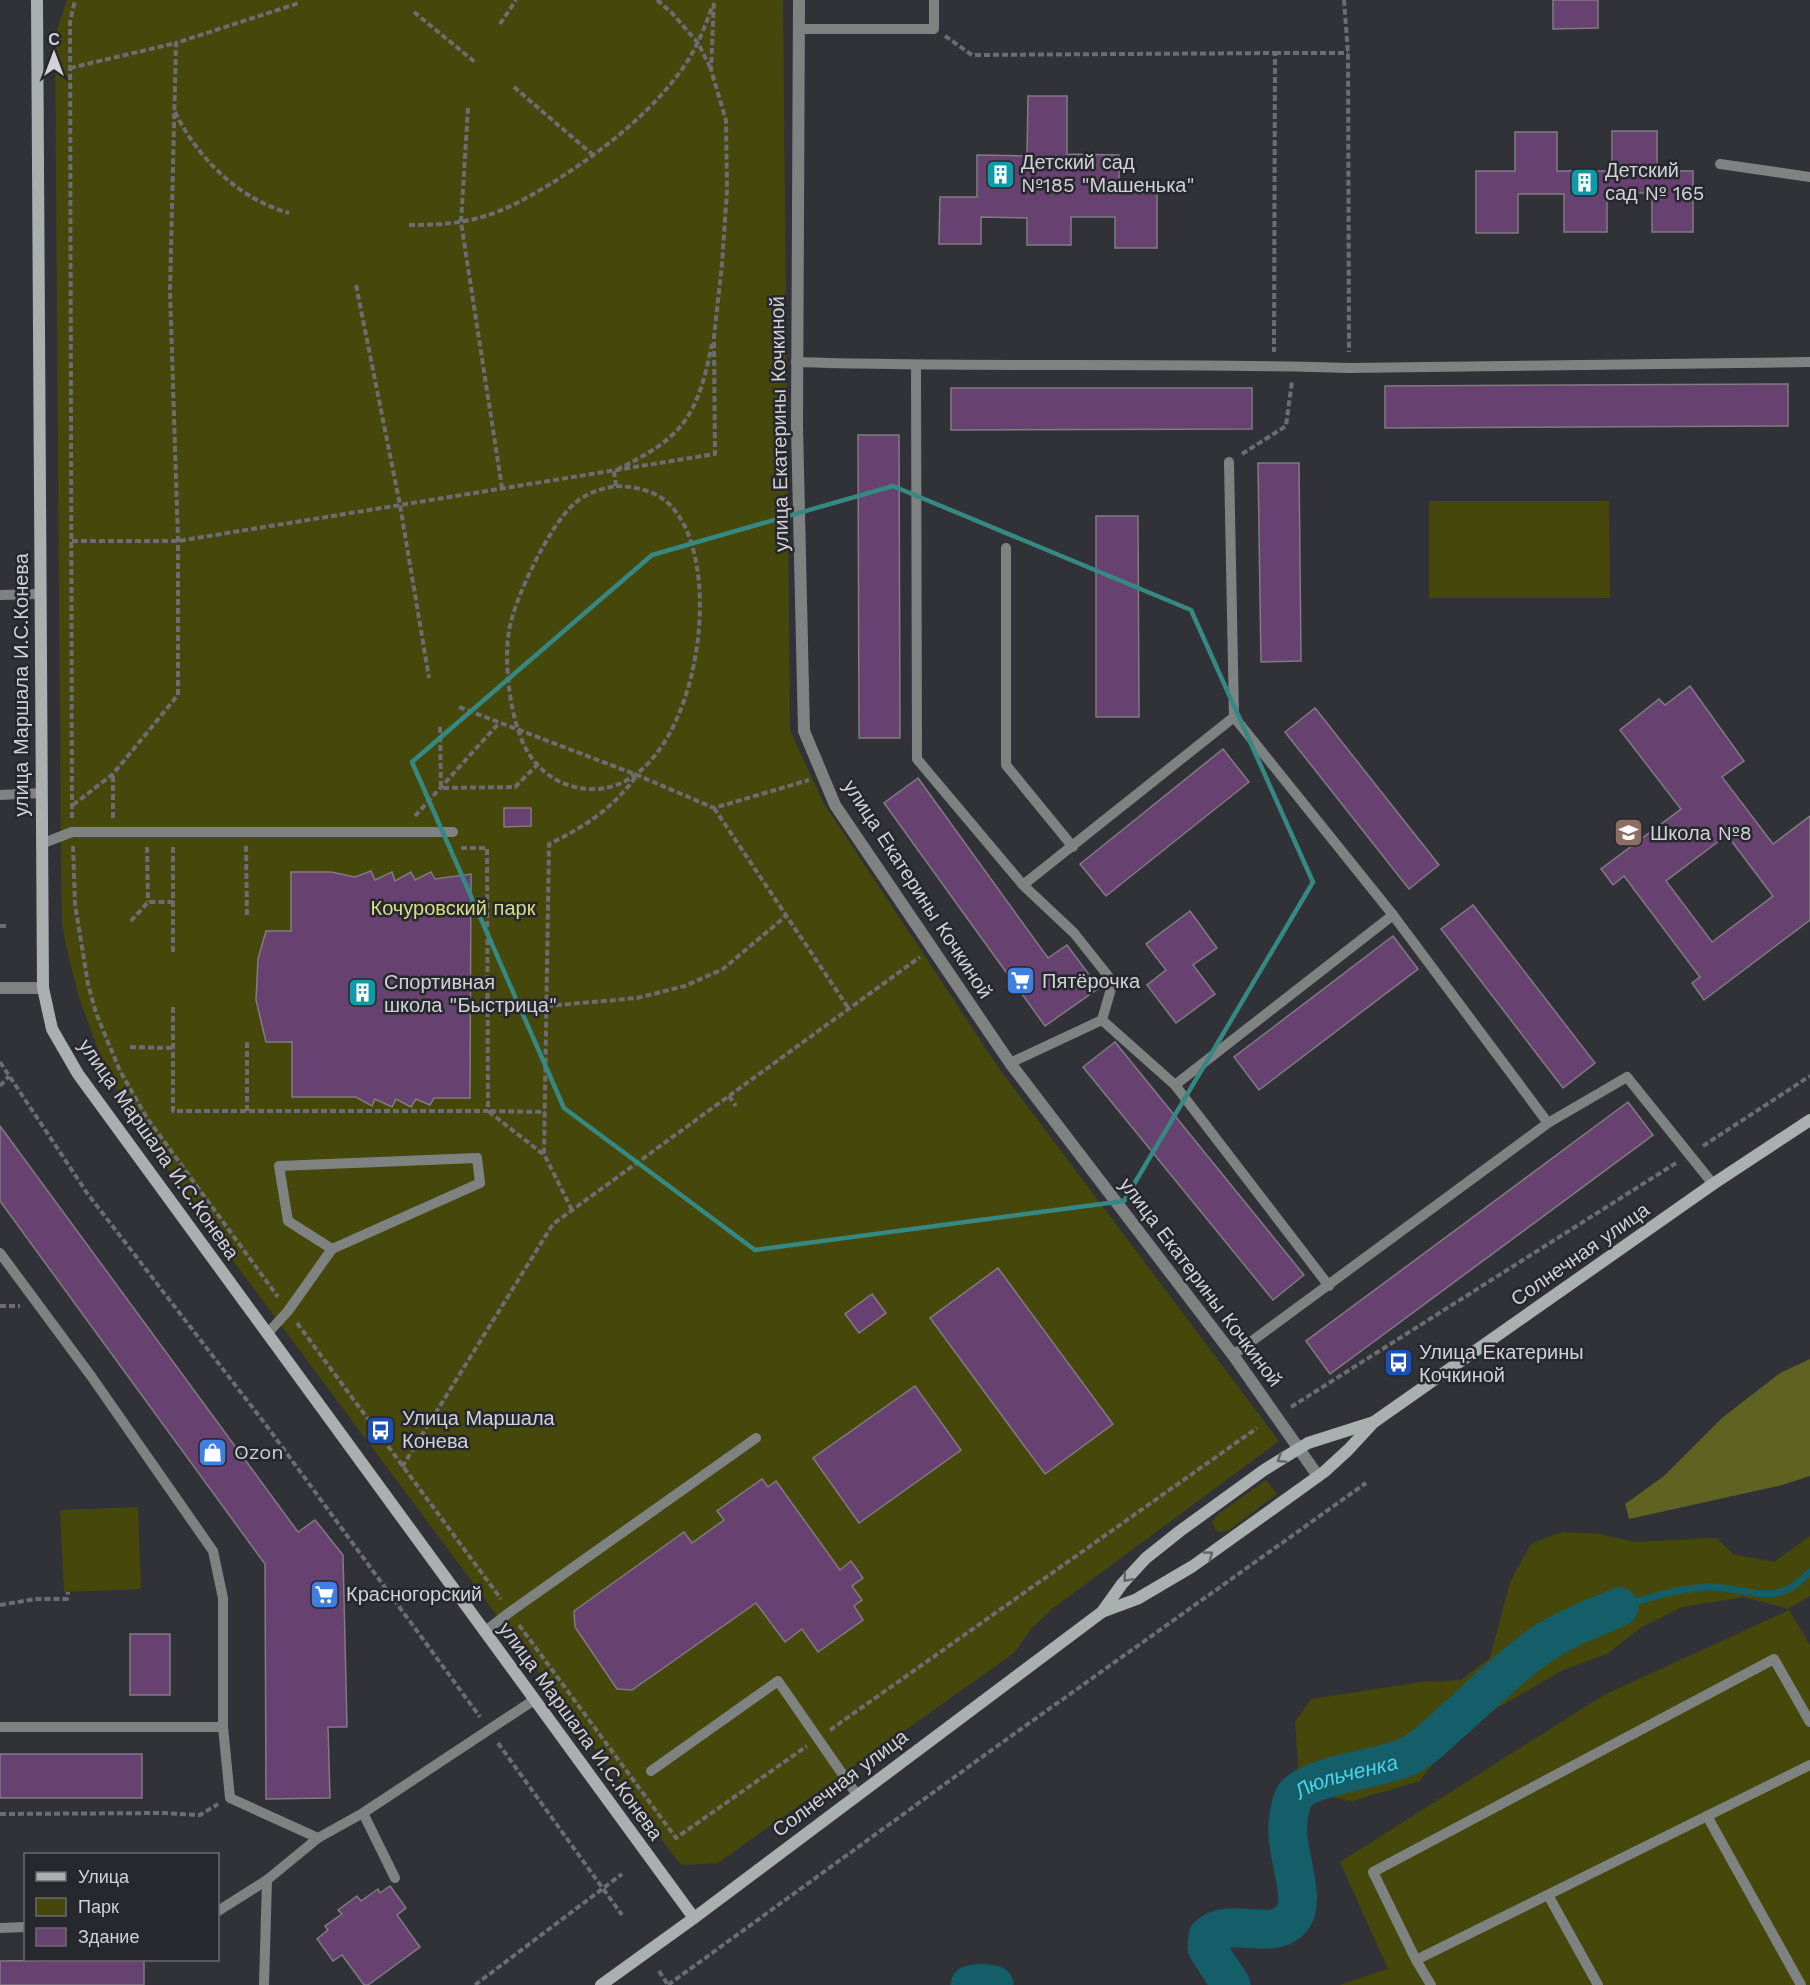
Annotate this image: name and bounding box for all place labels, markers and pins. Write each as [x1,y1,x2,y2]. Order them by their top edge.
place label: Детский сад №185 "Машенька" [1021,150,1195,197]
building icon: Детский сад №185 "Машенька" [984,158,1016,190]
place label: Детский сад № 165 [1605,158,1705,205]
building icon: Детский сад № 165 [1568,166,1600,198]
school or university icon: Школа №8 [1613,817,1645,849]
place label: Школа №8 [1650,821,1752,845]
supermarket icon: Пятёрочка [1005,965,1037,997]
place label: Пятёрочка [1042,969,1141,993]
place label: Спортивная школа "Быстрица" [384,970,557,1017]
building icon: Спортивная школа "Быстрица" [347,977,379,1009]
place label: Улица Екатерины Кочкиной [1419,1340,1584,1387]
bus stop icon: Улица Екатерины Кочкиной [1382,1347,1414,1379]
place label: Улица Маршала Конева [402,1406,556,1453]
bus stop icon: Улица Маршала Конева [365,1414,397,1446]
shop icon: Ozon [197,1436,229,1468]
place label: Ozon [234,1440,284,1464]
supermarket icon: Красногорский [309,1578,341,1610]
place label: Красногорский [346,1582,482,1606]

